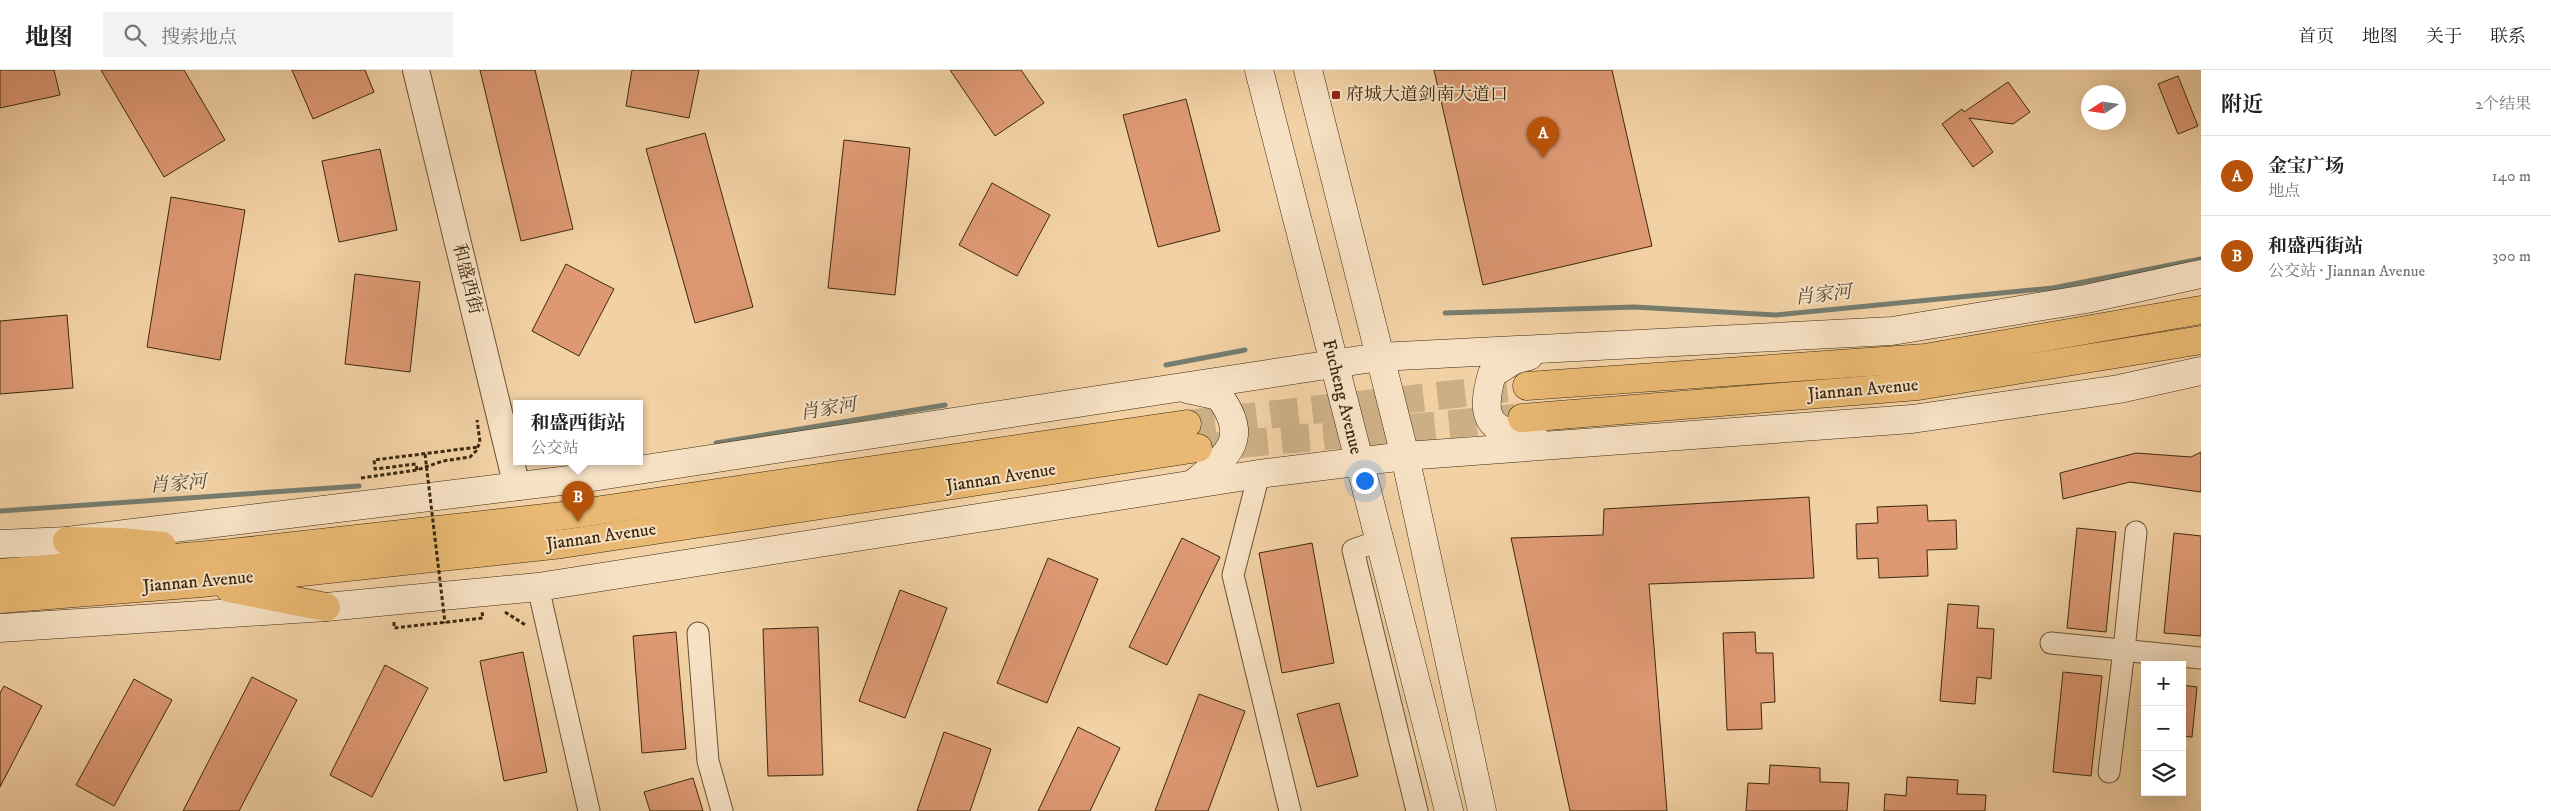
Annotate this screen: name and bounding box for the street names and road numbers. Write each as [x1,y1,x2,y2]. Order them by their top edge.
street label: 和盛西街 [448,241,486,317]
street label: Fucheng Avenue [1317,337,1367,457]
street label: Jiannan Avenue [1805,374,1919,406]
street label: Jiannan Avenue [943,458,1057,498]
street label: Jiannan Avenue [543,518,657,556]
street label: Jiannan Avenue [140,566,254,598]

